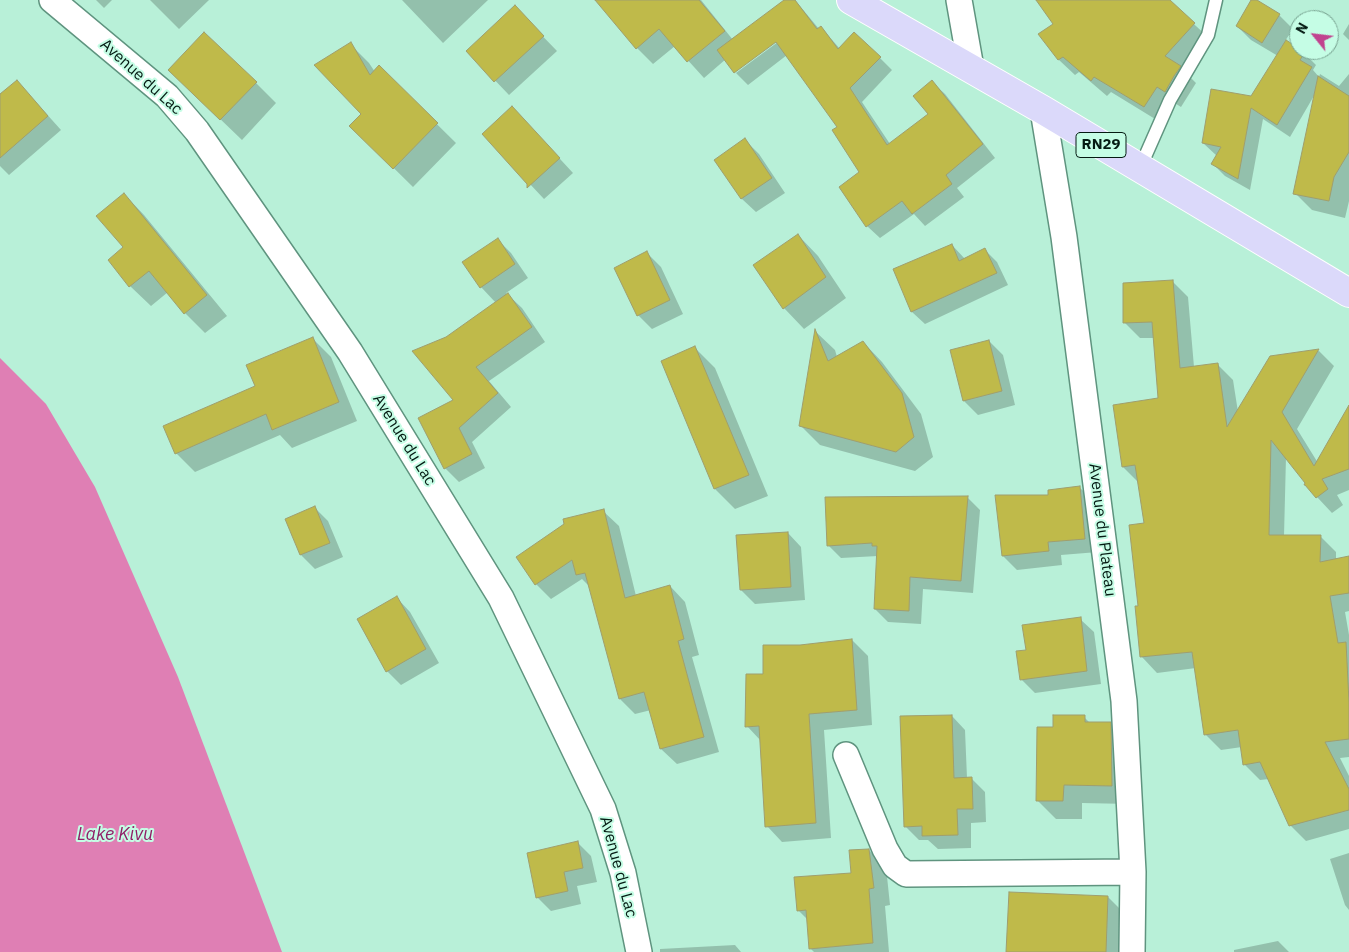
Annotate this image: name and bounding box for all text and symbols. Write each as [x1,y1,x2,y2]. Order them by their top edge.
north arrow [1289,10,1339,60]
text: N [1291,19,1312,37]
street label: Avenue du Lac [96,35,186,119]
road number: RN29 [1076,132,1126,158]
street label: Avenue du Lac [368,391,440,489]
street label: Avenue du Plateau [1084,462,1120,598]
street label: Avenue du Lac [595,814,641,920]
water label: Lake Kivu [77,824,153,846]

